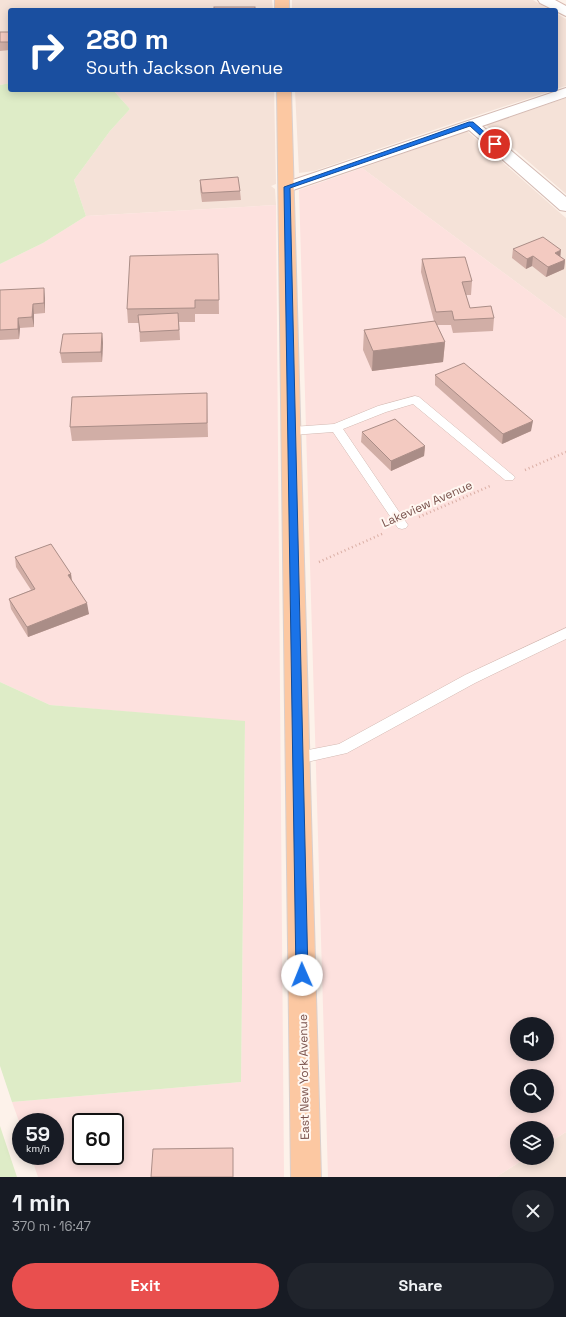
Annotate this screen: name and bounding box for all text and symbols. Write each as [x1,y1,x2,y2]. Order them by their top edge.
text: 280 m [86,21,169,57]
icon: right [20,24,72,76]
text: South Jackson Avenue [86,56,283,79]
pin [478,127,512,161]
icon: arrive [484,133,506,155]
street label: Lakeview Avenue [379,477,475,531]
position arrow [281,954,323,996]
street label: East New York Avenue [295,1014,313,1140]
map controls [510,1017,554,1165]
button: sound [510,1017,554,1061]
button: search [510,1069,554,1113]
speed limit sign: 60 [72,1113,124,1165]
text: 59 [26,1121,50,1147]
button: layers [510,1121,554,1165]
text: km/h [26,1142,50,1155]
text: 1 min [12,1187,71,1218]
button: close [512,1190,554,1232]
text: 370 m · 16:47 [12,1218,91,1235]
button: Exit [12,1263,279,1309]
button: Share [287,1263,554,1309]

